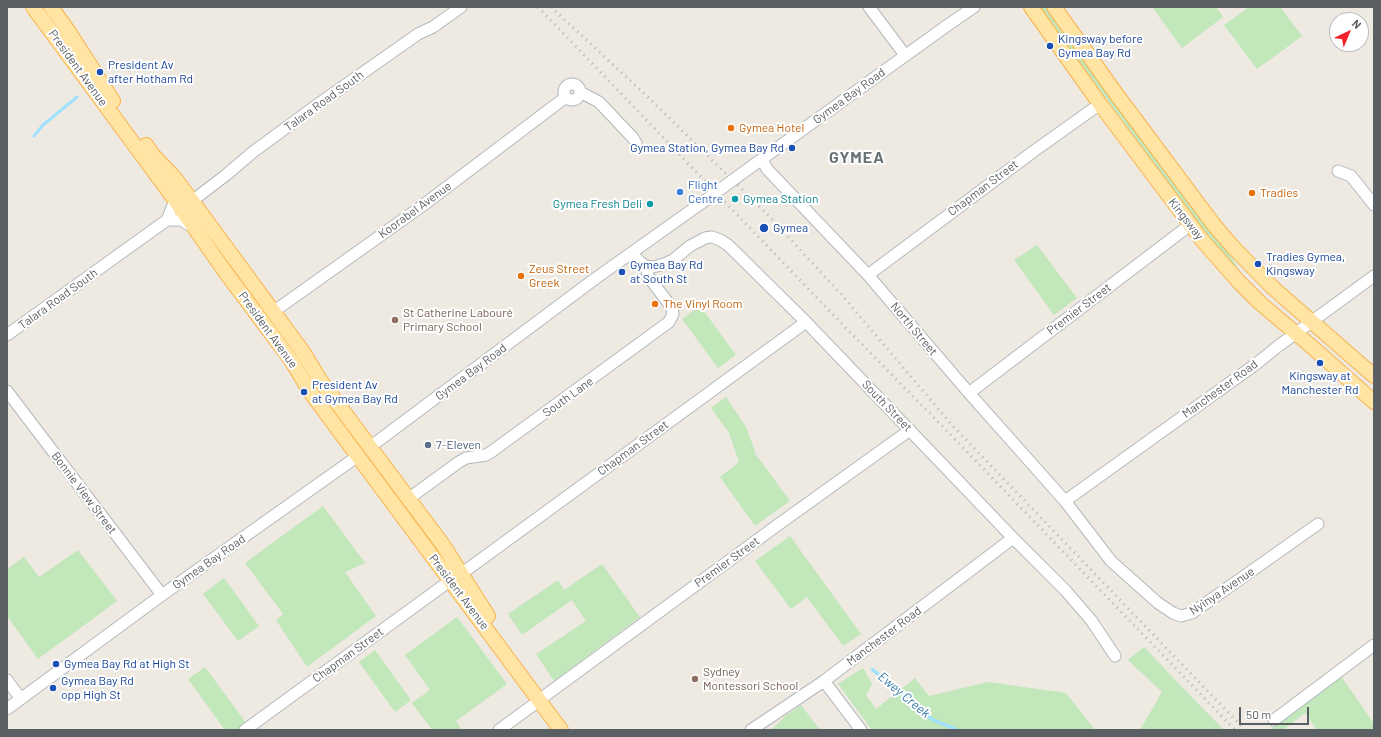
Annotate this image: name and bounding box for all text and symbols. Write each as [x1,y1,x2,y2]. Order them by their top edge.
north arrow [1329,12,1369,52]
text: N [1350,17,1364,31]
street label: President Avenue [45,27,111,109]
place label: Kingsway before Gymea Bay Rd [1058,32,1143,60]
marker: Kingsway before Gymea Bay Rd [1045,41,1055,51]
place label: President Av after Hotham Rd [108,58,193,86]
street label: Gymea Bay Road [810,65,888,127]
marker: President Av after Hotham Rd [95,67,105,77]
street label: Talara Road South [282,67,366,135]
place label: Gymea Hotel [739,121,804,135]
marker: Gymea Hotel [726,123,736,133]
place label: Gymea Station, Gymea Bay Rd [630,141,784,155]
marker: Gymea Station, Gymea Bay Rd [787,143,797,153]
district label: GYMEA [829,148,885,168]
street label: Chapman Street [945,157,1021,219]
place label: Flight Centre [688,178,723,206]
street label: Koorabel Avenue [376,179,454,241]
place label: Tradies [1260,186,1298,200]
marker: Flight Centre [675,187,685,197]
marker: Tradies [1247,188,1257,198]
place label: Gymea Station [743,192,818,206]
marker: Gymea Station [730,194,740,204]
street label: Kingsway [1165,195,1207,243]
place label: Gymea Fresh Deli [553,197,642,211]
marker: Gymea Fresh Deli [645,199,655,209]
place label: Gymea [773,221,808,235]
marker: Gymea [758,222,770,234]
place label: Tradies Gymea, Kingsway [1266,250,1345,278]
place label: Gymea Bay Rd at South St [630,258,703,286]
marker: Tradies Gymea, Kingsway [1253,259,1263,269]
place label: Zeus Street Greek [529,262,589,290]
street label: Talara Road South [16,265,100,333]
marker: Gymea Bay Rd at South St [617,267,627,277]
marker: Zeus Street Greek [516,271,526,281]
street label: Premier Street [1044,280,1114,338]
street label: President Avenue [235,289,301,371]
place label: The Vinyl Room [663,297,743,311]
marker: The Vinyl Room [650,299,660,309]
street label: North Street [888,299,940,359]
place label: St Catherine Labouré Primary School [403,306,513,334]
marker: St Catherine Labouré Primary School [390,315,400,325]
street label: Gymea Bay Road [432,341,510,403]
street label: Manchester Road [1180,357,1260,421]
marker: Kingsway at Manchester Rd [1315,358,1325,368]
place label: Kingsway at Manchester Rd [1282,369,1358,397]
street label: South Lane [540,374,596,420]
street label: South Street [859,377,915,435]
place label: President Av at Gymea Bay Rd [312,378,398,406]
marker: President Av at Gymea Bay Rd [299,387,309,397]
street label: Chapman Street [595,417,671,479]
place label: 7-Eleven [436,438,481,452]
marker: 7-Eleven [423,440,433,450]
street label: Bonnie View Street [48,449,120,537]
street label: Gymea Bay Road [170,532,248,592]
street label: Premier Street [692,534,762,590]
street label: President Avenue [426,551,492,633]
street label: Nyinya Avenue [1187,564,1257,618]
street label: Manchester Road [844,603,924,669]
street label: Chapman Street [310,624,386,686]
place label: Gymea Bay Rd at High St [64,657,190,671]
marker: Gymea Bay Rd at High St [51,659,61,669]
place label: Sydney Montessori School [703,665,798,693]
water label: Ewey Creek [875,669,933,721]
place label: Gymea Bay Rd opp High St [61,674,134,702]
marker: Sydney Montessori School [690,674,700,684]
marker: Gymea Bay Rd opp High St [48,683,58,693]
scale bar [1241,699,1311,725]
text: 50 m [1246,707,1271,721]

